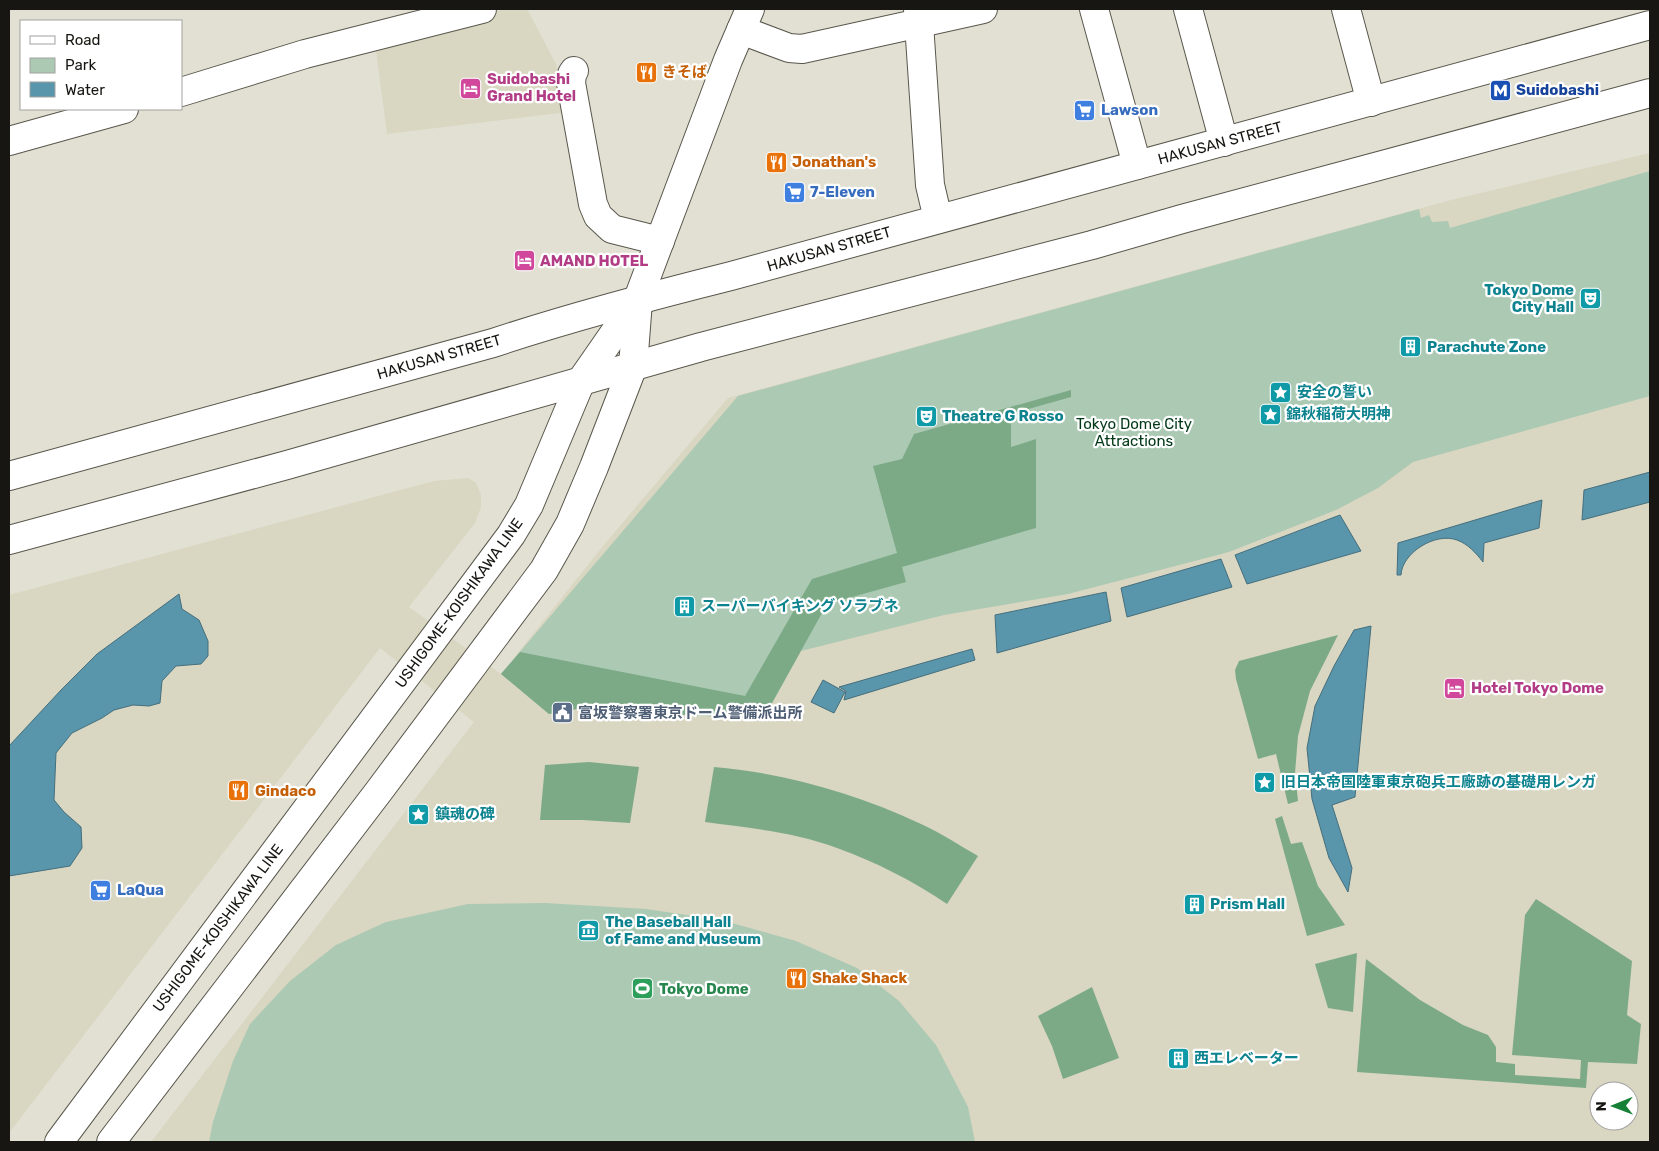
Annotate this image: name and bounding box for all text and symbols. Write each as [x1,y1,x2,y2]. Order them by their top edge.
legend [20,20,182,110]
text: Road [65,31,101,49]
text: Park [65,56,96,74]
restaurant icon: きそば [634,60,658,84]
place label: きそば [662,63,707,81]
place label: Suidobashi Grand Hotel [487,70,576,105]
hotel icon: Suidobashi Grand Hotel [459,76,483,100]
metro station icon: Suidobashi [1488,78,1512,102]
text: Water [65,81,105,99]
place label: Suidobashi [1516,81,1599,99]
supermarket icon: Lawson [1073,98,1097,122]
place label: Lawson [1101,101,1158,119]
street label: HAKUSAN STREET [1156,118,1285,168]
restaurant icon: Jonathan's [764,150,788,174]
place label: Jonathan's [792,153,876,171]
supermarket icon: 7-Eleven [782,180,806,204]
place label: 7-Eleven [810,183,875,201]
street label: HAKUSAN STREET [765,223,893,275]
hotel icon: AMAND HOTEL [512,249,536,273]
place label: AMAND HOTEL [540,252,648,270]
place label: Tokyo Dome City Hall [1484,281,1574,316]
theatre icon: Tokyo Dome City Hall [1578,287,1602,311]
street label: HAKUSAN STREET [375,331,503,383]
building icon: Parachute Zone [1399,335,1423,359]
place label: Parachute Zone [1427,338,1546,356]
place icon: 安全の誓い [1269,380,1293,404]
place label: 安全の誓い [1297,383,1372,401]
place icon: 錦秋稲荷大明神 [1258,402,1282,426]
theatre icon: Theatre G Rosso [914,404,938,428]
place label: 錦秋稲荷大明神 [1286,405,1391,423]
place label: Theatre G Rosso [942,407,1064,425]
park label: Tokyo Dome City Attractions [1076,415,1192,450]
street label: USHIGOME-KOISHIKAWA LINE [391,515,527,691]
building icon: スーパーバイキング ソラブネ [673,594,697,618]
place label: スーパーバイキング ソラブネ [701,597,898,615]
hotel icon: Hotel Tokyo Dome [1443,676,1467,700]
place label: Hotel Tokyo Dome [1471,679,1604,697]
public building icon: 富坂警察署東京ドーム警備派出所 [550,701,574,725]
place label: 富坂警察署東京ドーム警備派出所 [578,704,803,722]
place icon: 旧日本帝国陸軍東京砲兵工廠跡の基礎用レンガ [1253,770,1277,794]
place label: 旧日本帝国陸軍東京砲兵工廠跡の基礎用レンガ [1281,773,1596,791]
restaurant icon: Gindaco [227,779,251,803]
place label: Gindaco [255,782,316,800]
place icon: 鎮魂の碑 [407,802,431,826]
place label: 鎮魂の碑 [435,805,495,823]
street label: USHIGOME-KOISHIKAWA LINE [149,841,287,1015]
supermarket icon: LaQua [89,878,113,902]
place label: LaQua [117,881,164,899]
building icon: Prism Hall [1182,892,1206,916]
place label: Prism Hall [1210,895,1285,913]
place label: The Baseball Hall of Fame and Museum [605,913,761,948]
museum icon: The Baseball Hall of Fame and Museum [577,919,601,943]
restaurant icon: Shake Shack [784,966,808,990]
place label: Shake Shack [812,969,907,987]
sports icon: Tokyo Dome [631,977,655,1001]
place label: Tokyo Dome [659,980,749,998]
building icon: 西エレベーター [1166,1046,1190,1070]
place label: 西エレベーター [1194,1049,1299,1067]
north arrow [1589,1081,1639,1131]
text: N [1593,1101,1610,1111]

